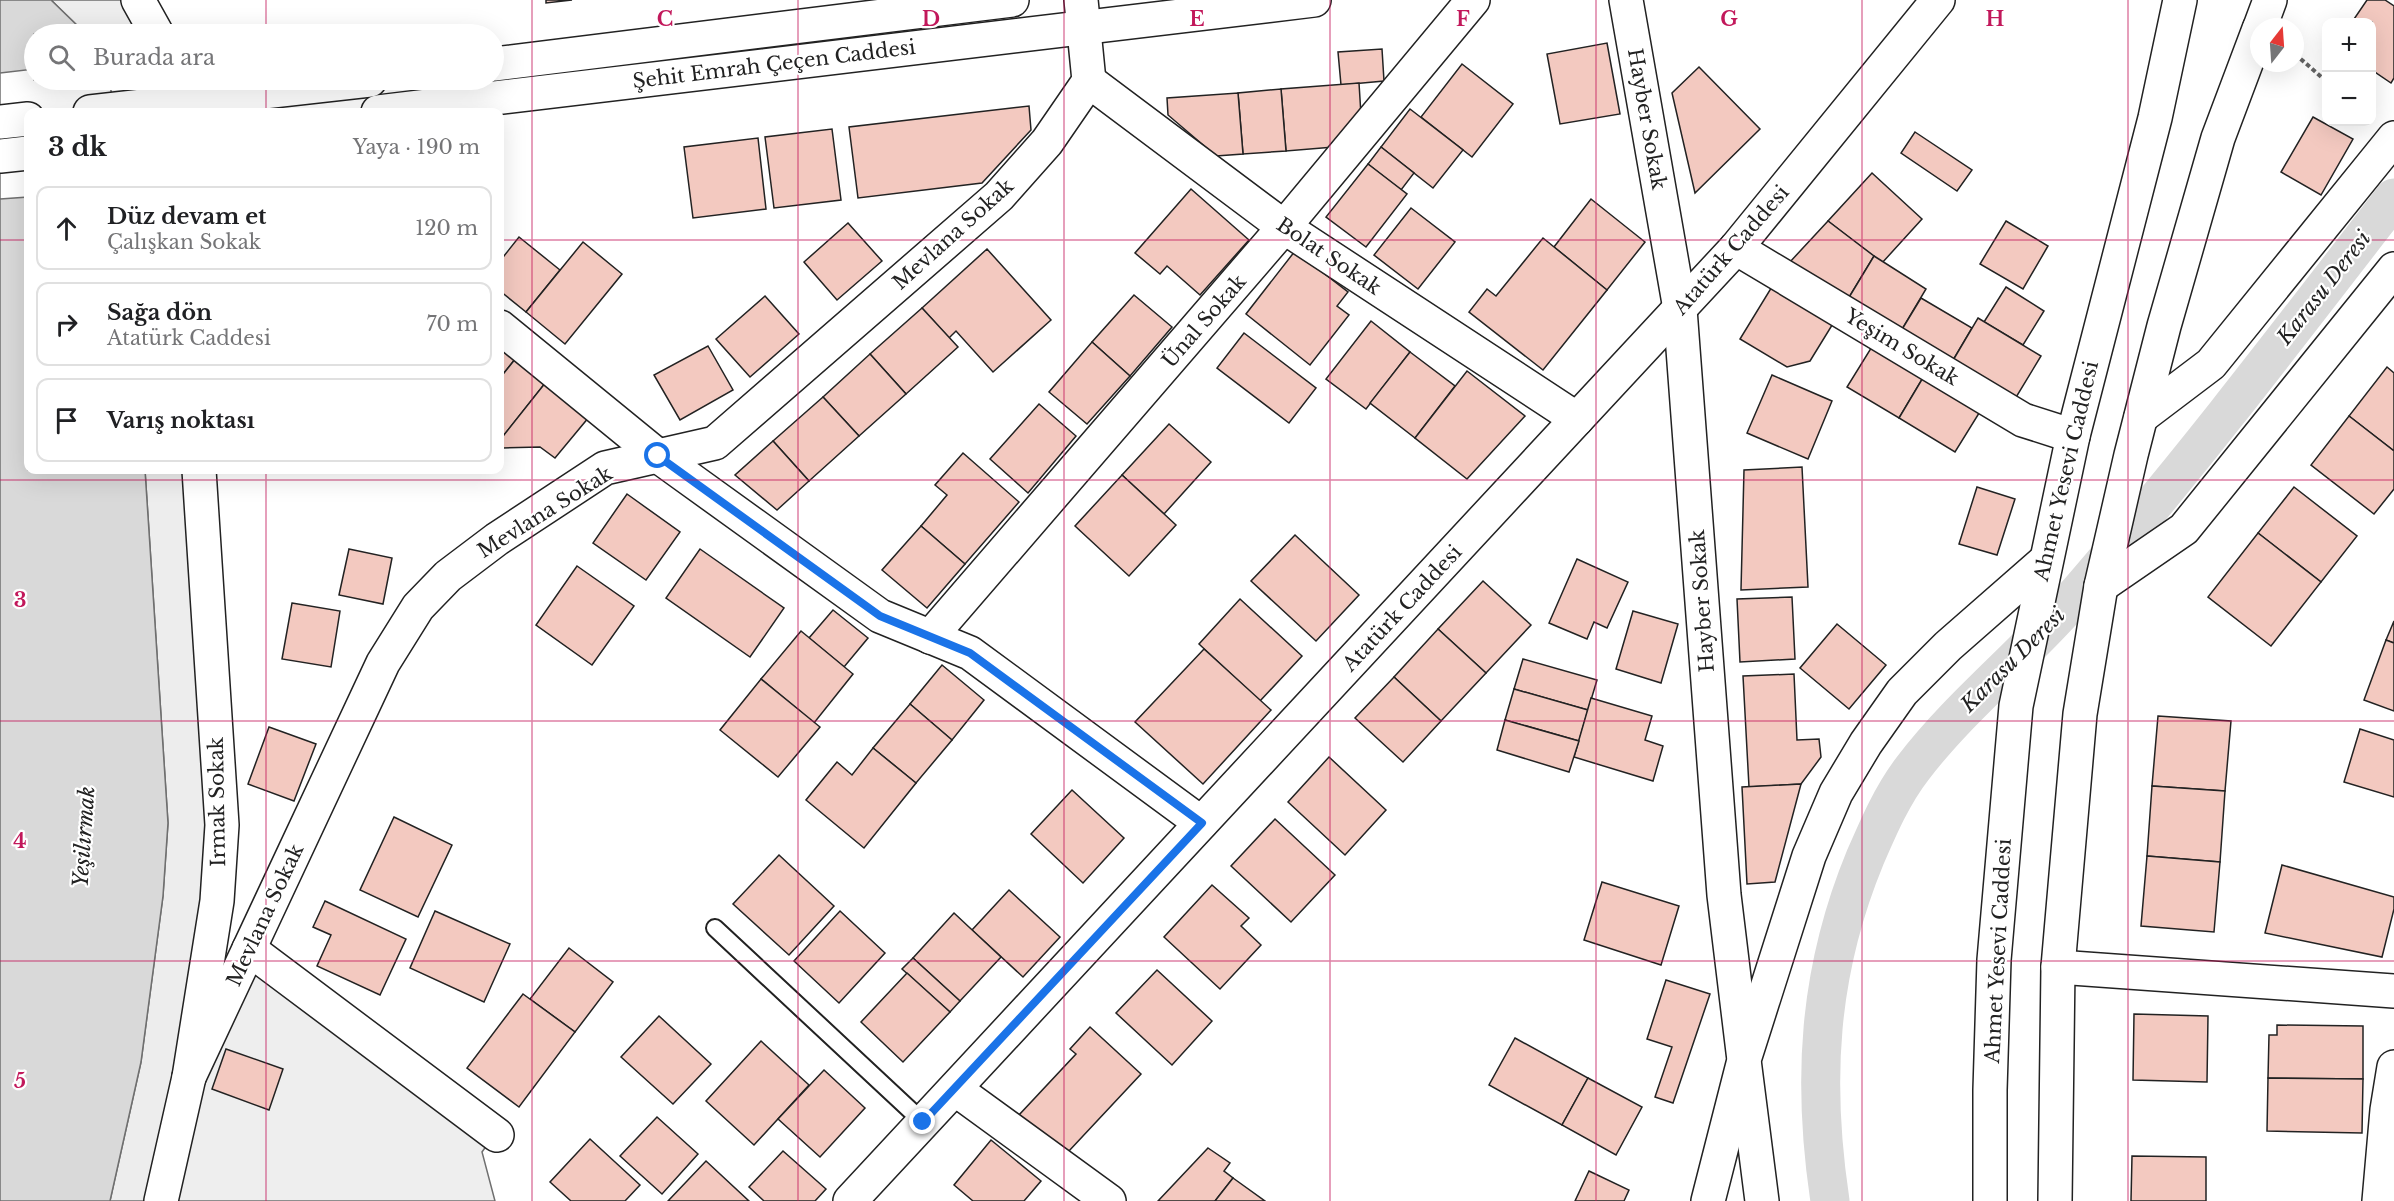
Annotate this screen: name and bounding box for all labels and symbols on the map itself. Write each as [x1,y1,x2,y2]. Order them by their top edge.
text: C [657,7,673,31]
text: D [922,7,940,31]
text: E [1189,7,1205,31]
text: F [1456,7,1470,31]
text: G [1720,7,1738,31]
text: H [1986,7,2005,31]
north arrow [2250,18,2304,72]
street label: Şehit Emrah Çeçen Caddesi [631,35,917,93]
street label: Hayber Sokak [1623,47,1671,192]
street label: Mevlana Sokak [888,173,1019,294]
street label: Atatürk Caddesi [1668,180,1794,320]
street label: Bolat Sokak [1272,212,1386,300]
water label: Karasu Deresi [2271,225,2377,351]
street label: Ünal Sokak [1156,268,1251,372]
street label: Yeşim Sokak [1840,303,1964,391]
street label: Ahmet Yesevi Caddesi [2029,358,2103,584]
route start [644,442,670,468]
street label: Mevlana Sokak [473,461,617,563]
street label: Hayber Sokak [1685,528,1719,673]
street label: Atatürk Caddesi [1337,540,1467,677]
text: 3 [14,588,26,612]
water label: Karasu Deresi [1955,602,2071,718]
street label: Irmak Sokak [204,736,230,867]
water label: Yeşilırmak [67,785,101,889]
text: 4 [13,829,27,853]
street label: Ahmet Yesevi Caddesi [1980,838,2016,1065]
street label: Mevlana Sokak [222,839,309,990]
text: 5 [14,1069,26,1093]
route end [909,1108,935,1134]

